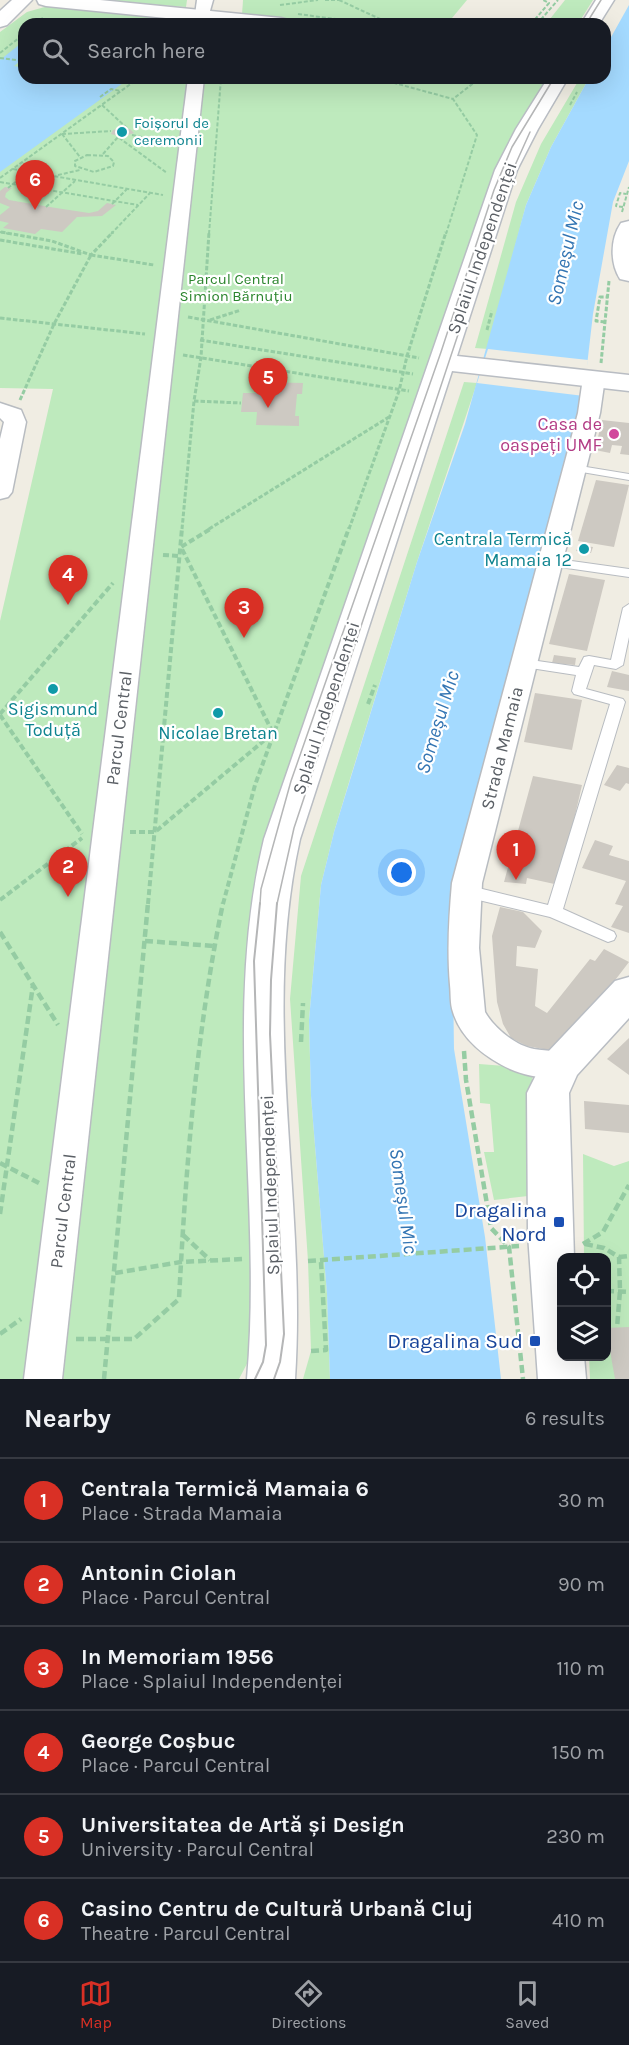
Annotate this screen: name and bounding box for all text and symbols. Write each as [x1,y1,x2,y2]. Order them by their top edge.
search box [18,18,611,84]
icon: search [39,35,72,68]
text: Search here [87,38,205,64]
place label: Foișorul de ceremonii [134,114,209,149]
marker: Foișorul de ceremonii [115,125,129,139]
street label: Splaiul Independenței [442,159,522,337]
pin: 6 [15,160,54,210]
water label: Someșul Mic [542,199,589,308]
park label: Parcul Central Simion Bărnuțiu [179,270,293,305]
pin: 5 [248,358,288,408]
place label: Casa de oaspeți UMF [500,413,602,456]
marker: Casa de oaspeți UMF [607,427,621,441]
place label: Centrala Termică Mamaia 12 [434,528,572,571]
marker: Centrala Termică Mamaia 12 [577,542,591,556]
pin: 4 [48,556,88,605]
pin: 3 [224,588,264,638]
street label: Splaiul Independenței [288,619,364,797]
water label: Someșul Mic [411,668,464,776]
street label: Parcul Central [101,669,137,787]
marker: Sigismund Toduță [46,682,60,696]
street label: Strada Mamaia [476,684,528,812]
place label: Sigismund Toduță [8,698,98,741]
marker: Nicolae Bretan [211,706,225,720]
place label: Nicolae Bretan [158,722,278,744]
pin: 1 [496,830,536,880]
pin: 2 [48,848,88,897]
your location [387,858,416,887]
street label: Splaiul Independenței [256,1094,284,1276]
water label: Someșul Mic [385,1147,422,1255]
street label: Parcul Central [45,1152,81,1270]
place label: Dragalina Nord [454,1198,547,1246]
marker: Dragalina Nord [552,1215,566,1229]
map controls [557,1253,611,1361]
button: locate [557,1253,611,1307]
button: layers [557,1307,611,1361]
place label: Dragalina Sud [387,1329,523,1353]
marker: Dragalina Sud [528,1334,542,1348]
text: Nearby [24,1403,111,1434]
text: 6 results [525,1407,605,1430]
text: Centrala Termică Mamaia 6 [81,1476,369,1502]
text: 1 [40,1489,47,1512]
text: 30 m [558,1489,605,1512]
text: Place · Strada Mamaia [81,1502,282,1525]
text: Antonin Ciolan [81,1560,237,1586]
text: 2 [37,1573,50,1596]
text: 90 m [558,1573,605,1596]
text: Place · Parcul Central [81,1586,270,1609]
text: In Memoriam 1956 [81,1644,274,1670]
text: 3 [37,1657,50,1680]
text: 110 m [556,1657,605,1680]
text: Place · Splaiul Independenței [81,1670,343,1693]
text: George Coșbuc [81,1728,235,1754]
text: 4 [38,1741,49,1764]
text: 150 m [552,1741,605,1764]
text: Place · Parcul Central [81,1754,270,1777]
text: Universitatea de Artă și Design [81,1812,405,1838]
text: 5 [38,1825,49,1848]
text: 230 m [546,1825,605,1848]
text: University · Parcul Central [81,1838,314,1861]
text: Casino Centru de Cultură Urbană Cluj [81,1896,473,1922]
text: 6 [37,1909,50,1932]
text: 410 m [552,1909,605,1932]
text: Theatre · Parcul Central [81,1922,291,1945]
tab: Map [79,1977,112,2032]
tab: Directions [271,1977,346,2032]
tab: Saved [505,1977,550,2032]

